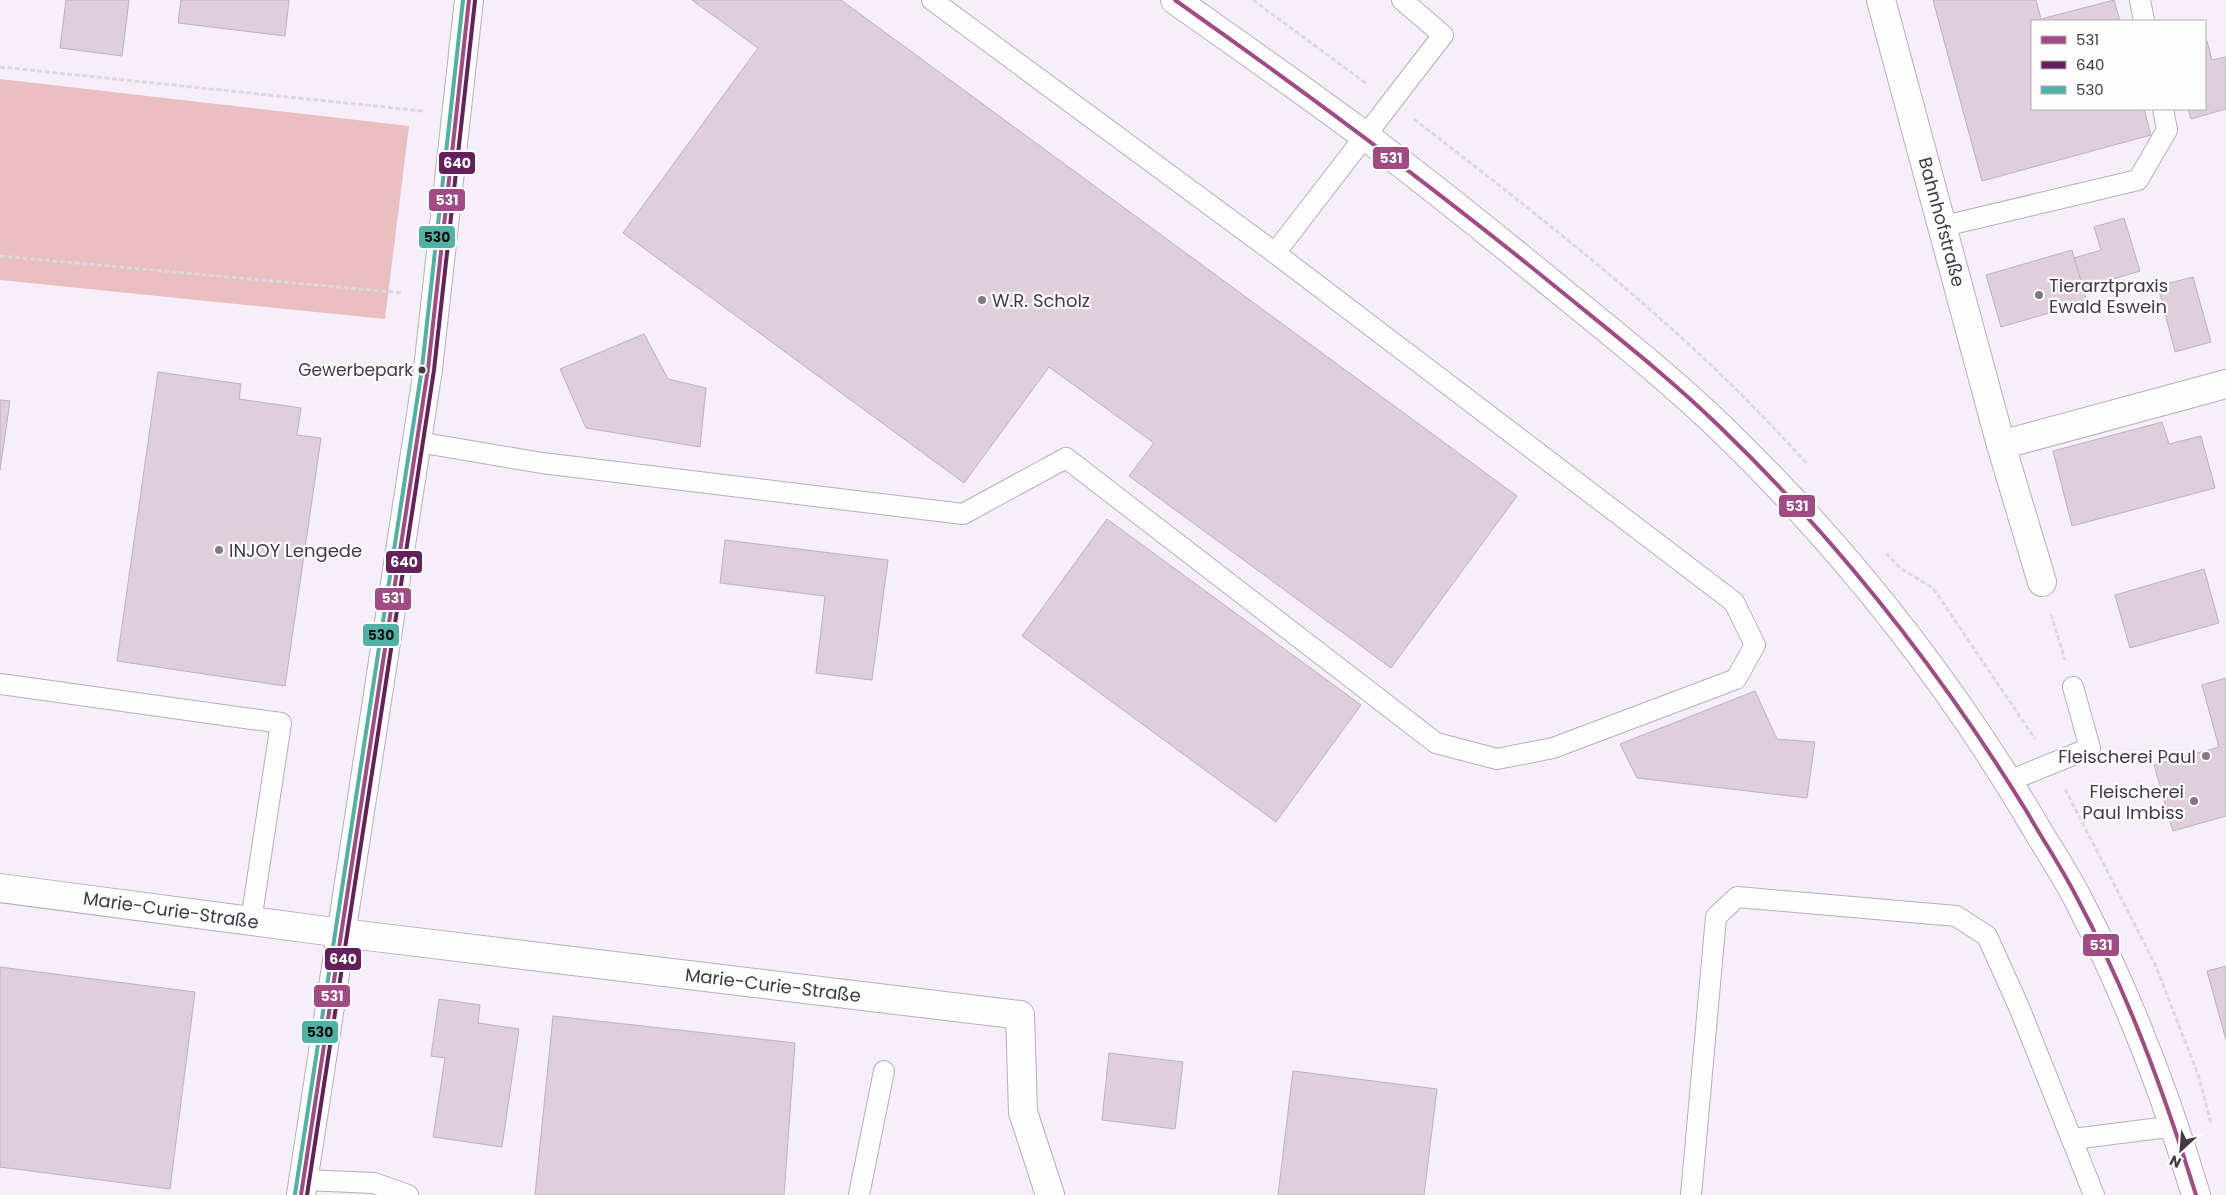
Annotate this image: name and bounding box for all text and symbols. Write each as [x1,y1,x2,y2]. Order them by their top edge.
legend [2031,20,2206,110]
text: 531 [2076,29,2099,50]
text: 640 [2076,54,2104,75]
text: 530 [2076,79,2104,100]
line badge: 531 [1372,146,1410,170]
text: 531 [1380,148,1402,168]
line badge: 640 [438,151,476,175]
text: 640 [443,153,471,173]
street label: Bahnhofstraße [1913,154,1971,290]
line badge: 531 [428,188,466,212]
text: 531 [436,190,458,210]
line badge: 530 [418,225,456,249]
text: 530 [424,227,450,247]
place label: Tierarztpraxis Ewald Eswein [2049,273,2168,319]
place label: W.R. Scholz [992,288,1090,313]
marker: Tierarztpraxis Ewald Eswein [2033,289,2045,301]
marker: W.R. Scholz [976,294,988,306]
place label: Gewerbepark [298,358,413,382]
marker: Gewerbepark [417,365,427,375]
line badge: 531 [1778,494,1816,518]
text: 531 [1786,496,1808,516]
place label: INJOY Lengede [229,538,362,563]
marker: INJOY Lengede [213,544,225,556]
line badge: 640 [385,550,423,574]
text: 640 [390,552,418,572]
line badge: 531 [374,587,412,611]
text: 531 [382,588,404,608]
line badge: 530 [362,623,400,647]
text: 530 [368,625,394,645]
place label: Fleischerei Paul [2058,744,2196,769]
marker: Fleischerei Paul [2200,750,2212,762]
place label: Fleischerei Paul Imbiss [2082,779,2184,825]
marker: Fleischerei Paul Imbiss [2188,795,2200,807]
street label: Marie-Curie-Straße [82,885,260,935]
line badge: 531 [2082,933,2120,957]
text: 531 [2090,935,2112,955]
line badge: 640 [324,947,362,971]
text: 640 [329,949,357,969]
street label: Marie-Curie-Straße [684,962,862,1008]
line badge: 531 [313,984,351,1008]
text: 531 [321,986,343,1006]
line badge: 530 [301,1020,339,1044]
text: 530 [307,1022,333,1042]
north arrow [2156,1125,2206,1175]
text: N [2166,1150,2184,1173]

